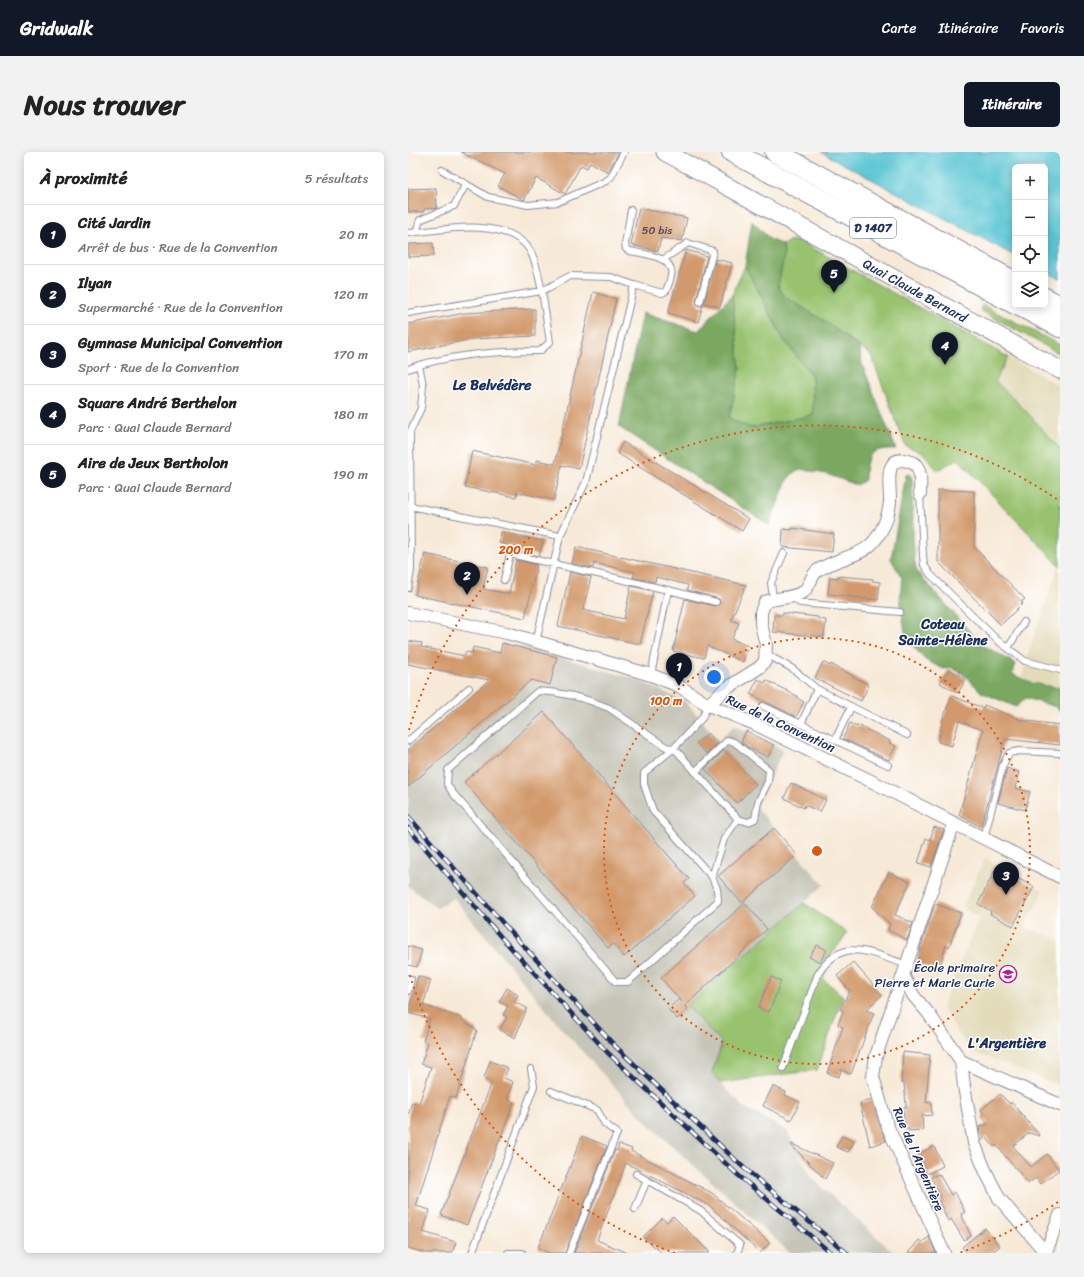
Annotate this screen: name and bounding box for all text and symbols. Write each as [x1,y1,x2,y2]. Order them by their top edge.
text: Gridwalk [20,12,93,45]
text: Carte [882,16,917,41]
text: Itinéraire [939,16,998,41]
text: Favoris [1020,16,1064,41]
text: Nous trouver [24,80,184,129]
button: Itinéraire [964,82,1060,127]
text: À proximité [40,163,127,193]
map controls [1012,164,1048,308]
button: + [1012,164,1048,200]
text: 5 résultats [305,167,368,190]
button: − [1012,200,1048,236]
text: Cité Jardin [78,210,151,236]
road number: D 1407 [850,218,896,238]
house number: 50 bis [642,221,673,240]
text: 1 [50,223,56,246]
text: 20 m [339,223,368,246]
text: Arrêt de bus · Rue de la Convention [78,236,277,259]
button: locate [1012,236,1048,272]
street label: Quai Claude Bernard [858,252,973,329]
pin: 5 [821,260,847,293]
text: Ilyan [78,270,112,296]
button: layers [1012,272,1048,308]
text: 2 [49,283,57,306]
text: 120 m [333,283,368,306]
text: Supermarché · Rue de la Convention [78,296,283,319]
text: Gymnase Municipal Convention [78,330,282,356]
pin: 4 [932,332,958,365]
text: 3 [49,343,57,366]
text: 170 m [333,343,368,366]
text: Sport · Rue de la Convention [78,356,239,379]
district label: Le Belvédère [453,373,532,398]
text: Square André Berthelon [78,390,236,416]
text: 4 [49,403,57,426]
text: 180 m [333,403,368,426]
text: Parc · Quai Claude Bernard [78,416,231,439]
text: Aire de Jeux Bertholon [78,450,228,476]
text: 5 [49,463,57,486]
text: 190 m [333,463,368,486]
text: Parc · Quai Claude Bernard [78,476,231,499]
text: 200 m [498,539,534,561]
pin: 2 [454,562,480,595]
district label: Coteau Sainte-Hélène [897,612,989,653]
pin: 1 [666,653,692,686]
your location [704,667,724,687]
street label: Rue de la Convention [722,688,839,759]
text: 100 m [650,690,683,712]
centre of rings [810,844,824,858]
pin: 3 [993,862,1019,895]
place label: École primaire Pierre et Marie Curie [874,956,995,994]
school or university icon: École primaire Pierre et Marie Curie [998,964,1018,984]
district label: L'Argentière [968,1031,1046,1056]
street label: Rue de l'Argentière [886,1104,951,1215]

